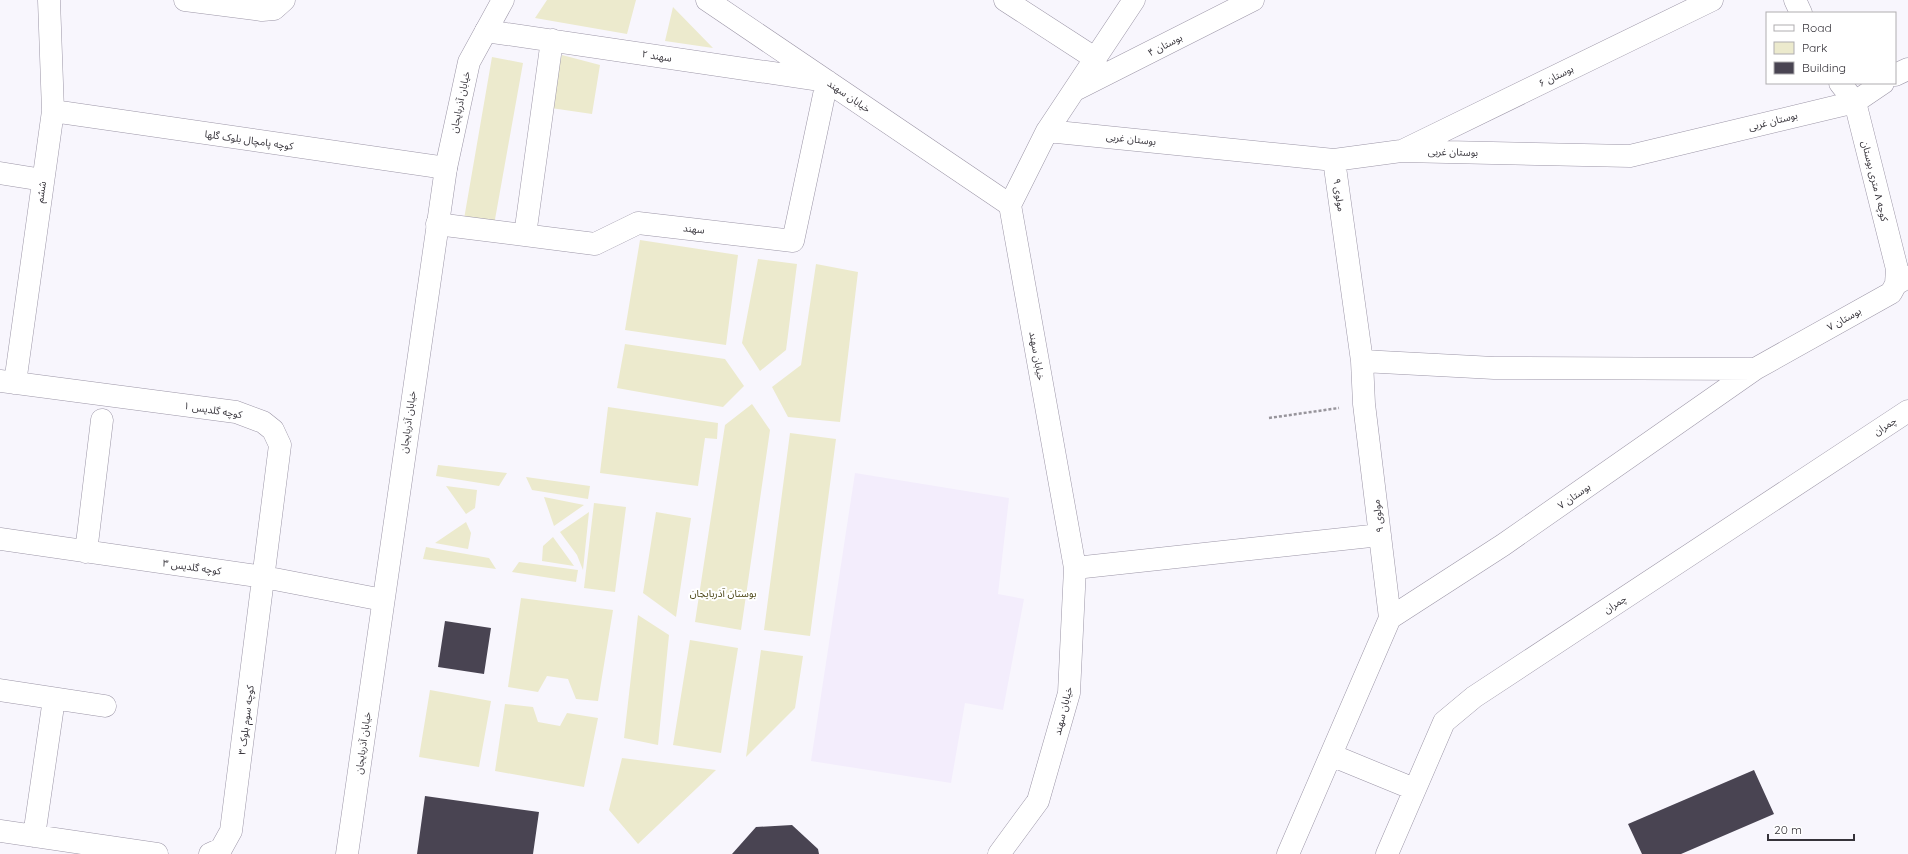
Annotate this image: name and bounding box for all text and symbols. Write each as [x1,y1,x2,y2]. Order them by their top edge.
legend [1766,12,1896,84]
text: Road [1802,20,1832,35]
street label: بوستان ۴ [1145,31,1185,59]
text: Park [1802,40,1827,55]
street label: سهند ۲ [641,47,673,65]
text: Building [1802,60,1846,75]
street label: بوستان ۶ [1536,62,1576,90]
street label: خیابان آذربایجان [447,70,473,134]
street label: خیابان سهند [825,77,873,115]
street label: بوستان غربی [1747,109,1799,133]
street label: کوچه پامچال بلوک گلها [204,127,295,153]
street label: بوستان غربی [1105,130,1157,148]
street label: کوچه ۸ متری بوستان [1859,139,1892,224]
street label: بوستان غربی [1428,145,1479,159]
street label: مولوی ۹ [1330,178,1348,212]
street label: ششم [33,180,50,204]
street label: سهند [683,221,706,237]
street label: بوستان ۷ [1825,304,1864,334]
street label: خیابان سهند [1026,331,1048,382]
street label: خیابان آذربایجان [397,390,419,454]
street label: کوچه گلدیس ۱ [183,399,244,421]
street label: چمران [1871,414,1899,438]
street label: بوستان ۷ [1555,480,1593,512]
street label: مولوی ۹ [1370,499,1386,533]
street label: کوچه گلدیس ۳ [162,556,223,578]
park label: بوستان آذربایجان [690,587,757,600]
street label: چمران [1601,592,1629,616]
street label: کوچه سوم بلوک ۳ [235,684,259,756]
street label: خیابان سهند [1051,685,1075,737]
street label: خیابان آذربایجان [352,711,374,775]
scale bar [1768,816,1854,842]
text: 20 m [1774,822,1802,837]

